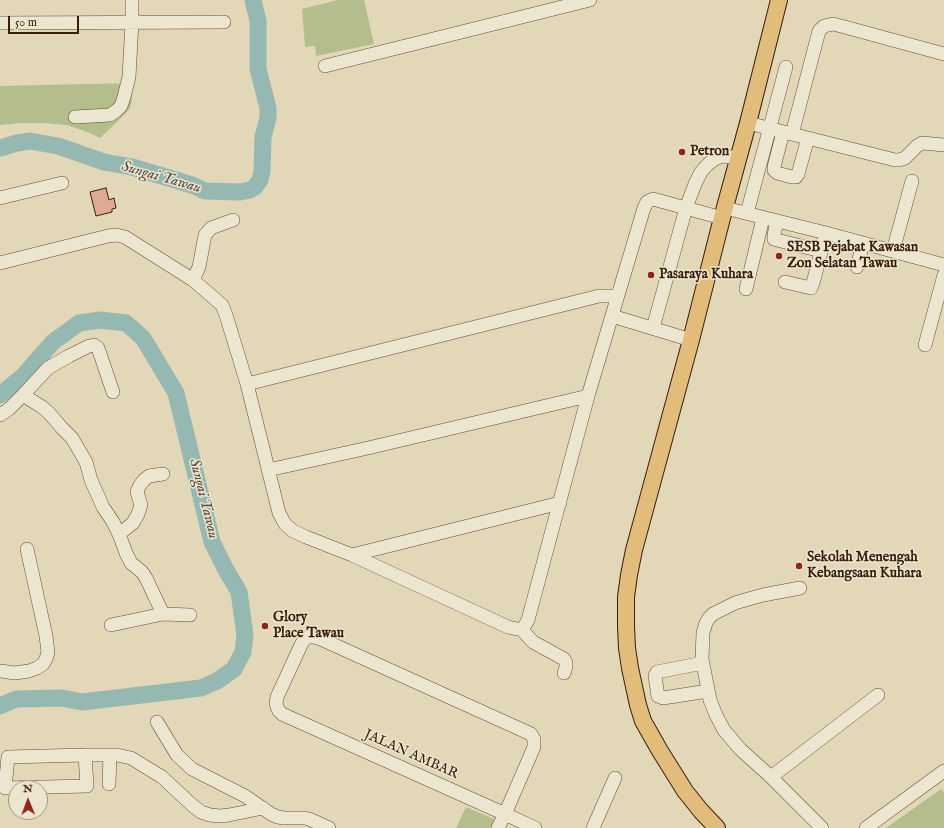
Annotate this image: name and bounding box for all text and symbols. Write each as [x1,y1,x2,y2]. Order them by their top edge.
scale bar [10,8,81,34]
text: 50 m [15,15,37,30]
place label: Petron [690,144,729,160]
marker: Petron [677,147,687,157]
water label: Sungai Tawau [119,158,203,198]
place label: SESB Pejabat Kawasan Zon Selatan Tawau [787,240,918,272]
marker: SESB Pejabat Kawasan Zon Selatan Tawau [774,251,784,261]
place label: Pasaraya Kuhara [659,267,753,283]
marker: Pasaraya Kuhara [646,270,656,280]
water label: Sungai Tawau [184,457,222,541]
place label: Sekolah Menengah Kebangsaan Kuhara [807,550,922,582]
marker: Sekolah Menengah Kebangsaan Kuhara [794,561,804,571]
place label: Glory Place Tawau [273,610,344,642]
marker: Glory Place Tawau [260,621,270,631]
street label: JALAN AMBAR [361,727,461,783]
north arrow [8,780,48,820]
text: N [23,782,33,796]

